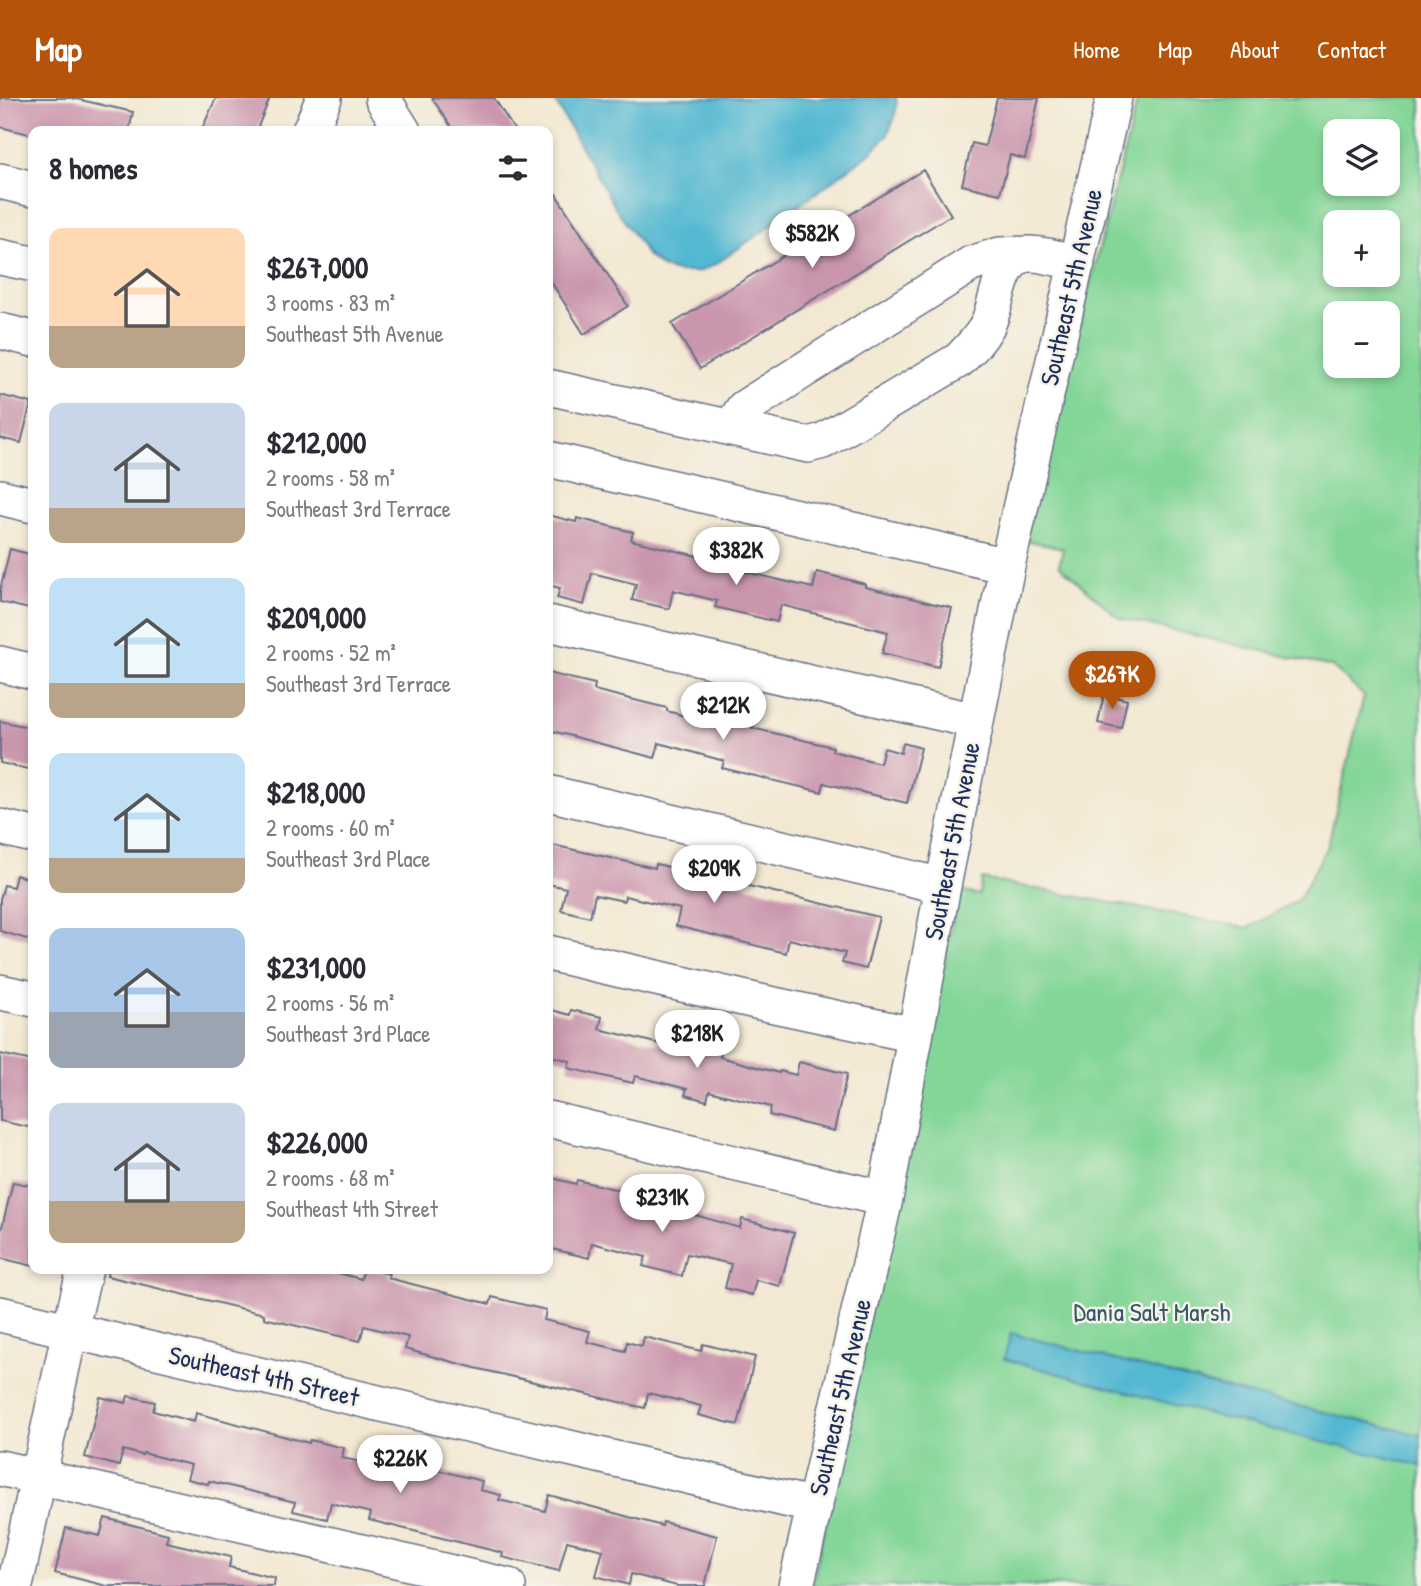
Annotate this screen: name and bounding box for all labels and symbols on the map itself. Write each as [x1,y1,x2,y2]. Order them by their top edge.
street label: Southeast 5th Avenue [1031,185,1110,389]
pin: $582K [763,211,861,270]
pin: $382K [687,528,785,587]
pin: $267K [1063,652,1161,711]
pin: $212K [674,682,772,742]
street label: Southeast 5th Avenue [915,739,988,943]
pin: $209K [665,846,763,905]
pin: $218K [648,1010,746,1070]
pin: $231K [613,1174,711,1234]
park label: Dania Salt Marsh [1074,1294,1231,1329]
street label: Southeast 5th Avenue [800,1295,879,1499]
street label: Southeast 4th Street [166,1337,364,1415]
pin: $226K [351,1436,449,1495]

